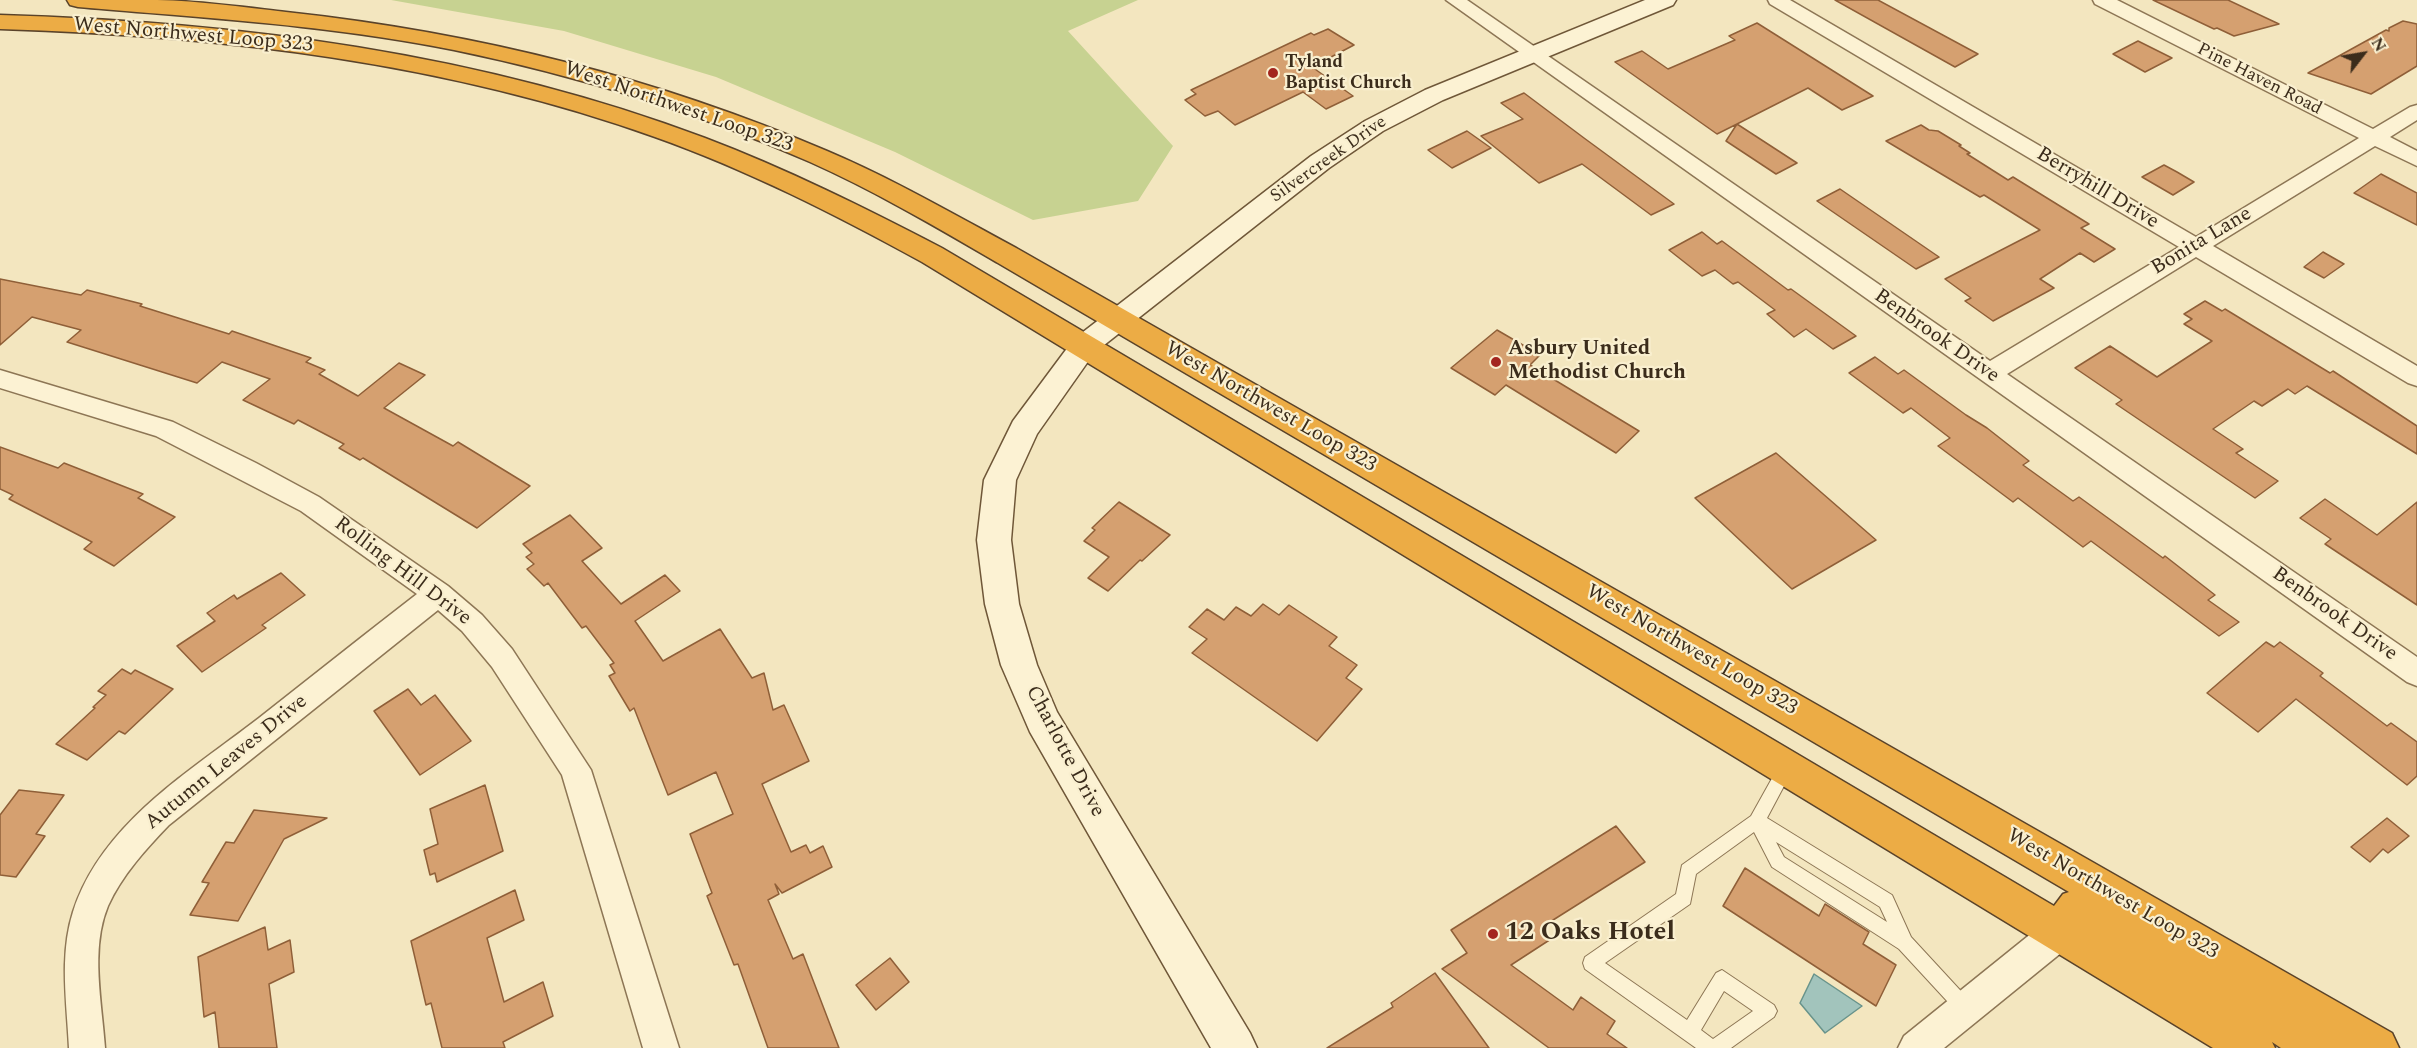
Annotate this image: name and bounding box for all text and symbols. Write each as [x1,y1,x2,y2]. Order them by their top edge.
street label: West Northwest Loop 323 [72,13,314,59]
north arrow [2333,24,2393,84]
text: N [2365,33,2392,57]
street label: Pine Haven Road [2193,39,2325,121]
place label: Tyland Baptist Church [1285,52,1412,94]
street label: West Northwest Loop 323 [560,57,796,159]
marker: Tyland Baptist Church [1266,66,1280,80]
street label: Silvercreek Drive [1267,112,1391,208]
street label: Berryhill Drive [2031,142,2163,236]
street label: Bonita Lane [2147,202,2257,282]
street label: Benbrook Drive [1868,284,2004,390]
street label: West Northwest Loop 323 [1160,337,1380,479]
place label: Asbury United Methodist Church [1508,337,1686,387]
marker: Asbury United Methodist Church [1489,355,1503,369]
street label: Rolling Hill Drive [328,512,476,632]
street label: Benbrook Drive [2266,562,2402,668]
street label: West Northwest Loop 323 [1581,580,1801,722]
street label: Charlotte Drive [1019,682,1109,822]
street label: Autumn Leaves Drive [141,690,313,836]
street label: West Northwest Loop 323 [2002,824,2222,966]
place label: 12 Oaks Hotel [1505,918,1675,950]
marker: 12 Oaks Hotel [1486,927,1500,941]

